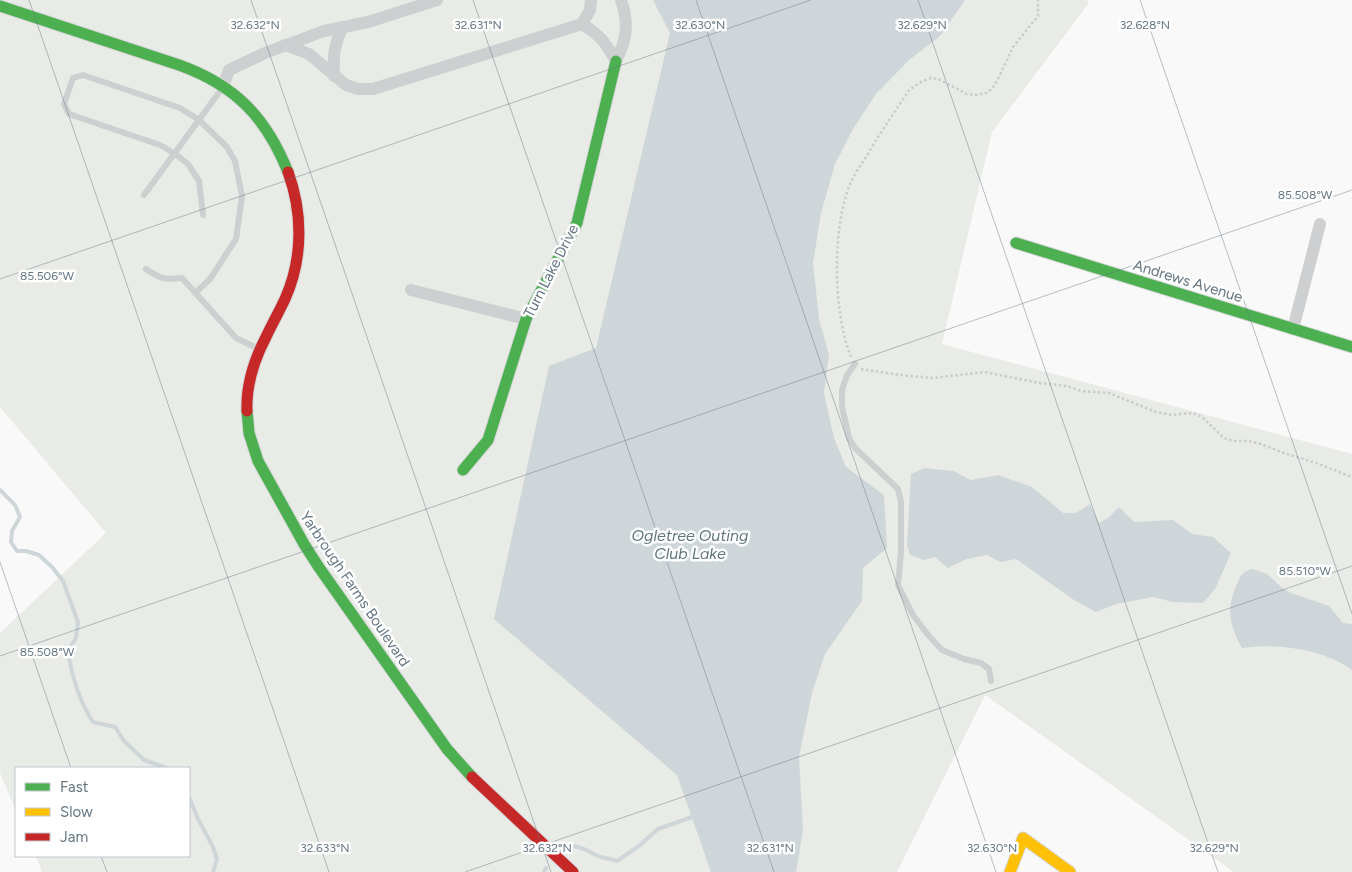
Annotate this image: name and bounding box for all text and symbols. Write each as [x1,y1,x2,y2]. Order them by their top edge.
text: 32.632°N [230,18,280,32]
text: 32.631°N [454,18,502,32]
text: 32.630°N [675,18,725,32]
text: 32.629°N [897,18,947,32]
text: 32.628°N [1120,18,1170,32]
text: 85.508°W [1278,188,1333,202]
street label: Turn Lake Drive [520,221,582,321]
street label: Andrews Avenue [1131,256,1245,306]
text: 85.506°W [20,269,75,283]
street label: Yarbrough Farms Boulevard [296,508,414,670]
water label: Ogletree Outing Club Lake [632,526,748,563]
text: 85.510°W [1279,564,1332,578]
text: 85.508°W [20,645,75,659]
legend [15,767,190,857]
text: Fast [60,778,89,796]
text: Slow [60,803,93,821]
text: Jam [60,828,88,846]
text: 32.633°N [300,841,350,855]
text: 32.632°N [522,841,572,855]
text: 32.631°N [746,841,794,855]
text: 32.630°N [967,841,1017,855]
text: 32.629°N [1189,841,1239,855]

